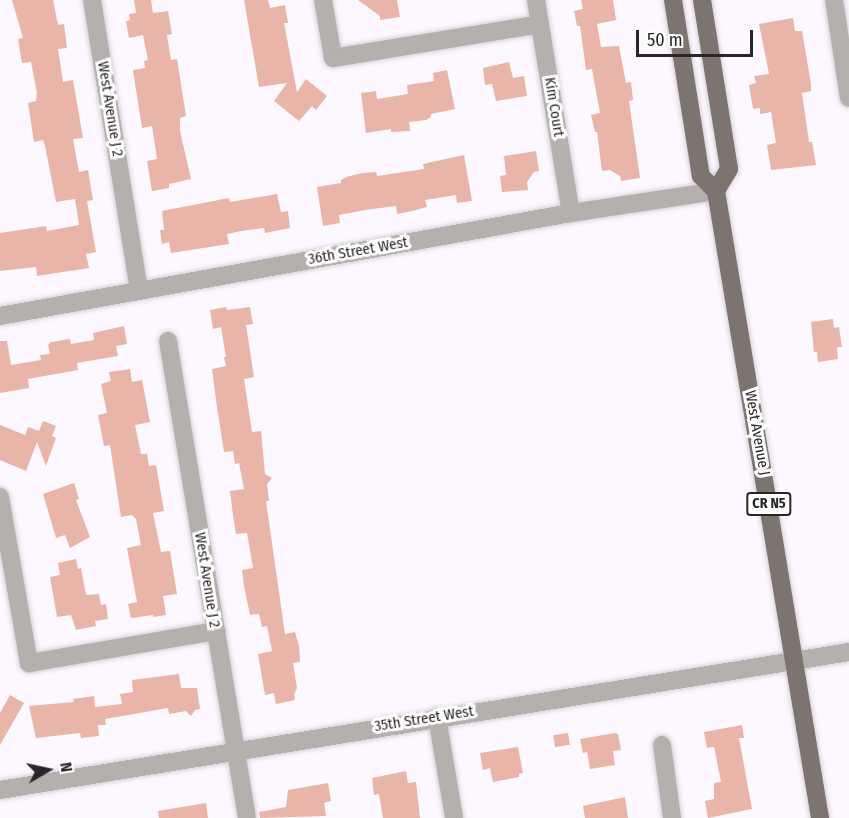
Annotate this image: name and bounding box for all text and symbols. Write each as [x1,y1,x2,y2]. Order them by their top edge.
scale bar [639,18,756,56]
text: 50 m [647,29,683,51]
street label: West Avenue J 2 [94,60,126,158]
street label: Kim Court [540,76,568,138]
street label: 36th Street West [307,233,409,269]
street label: West Avenue J [741,389,773,477]
road number: CR N5 [745,493,793,515]
street label: West Avenue J 2 [191,531,223,629]
street label: 35th Street West [373,702,475,736]
north arrow [18,740,78,800]
text: N [56,761,76,773]

